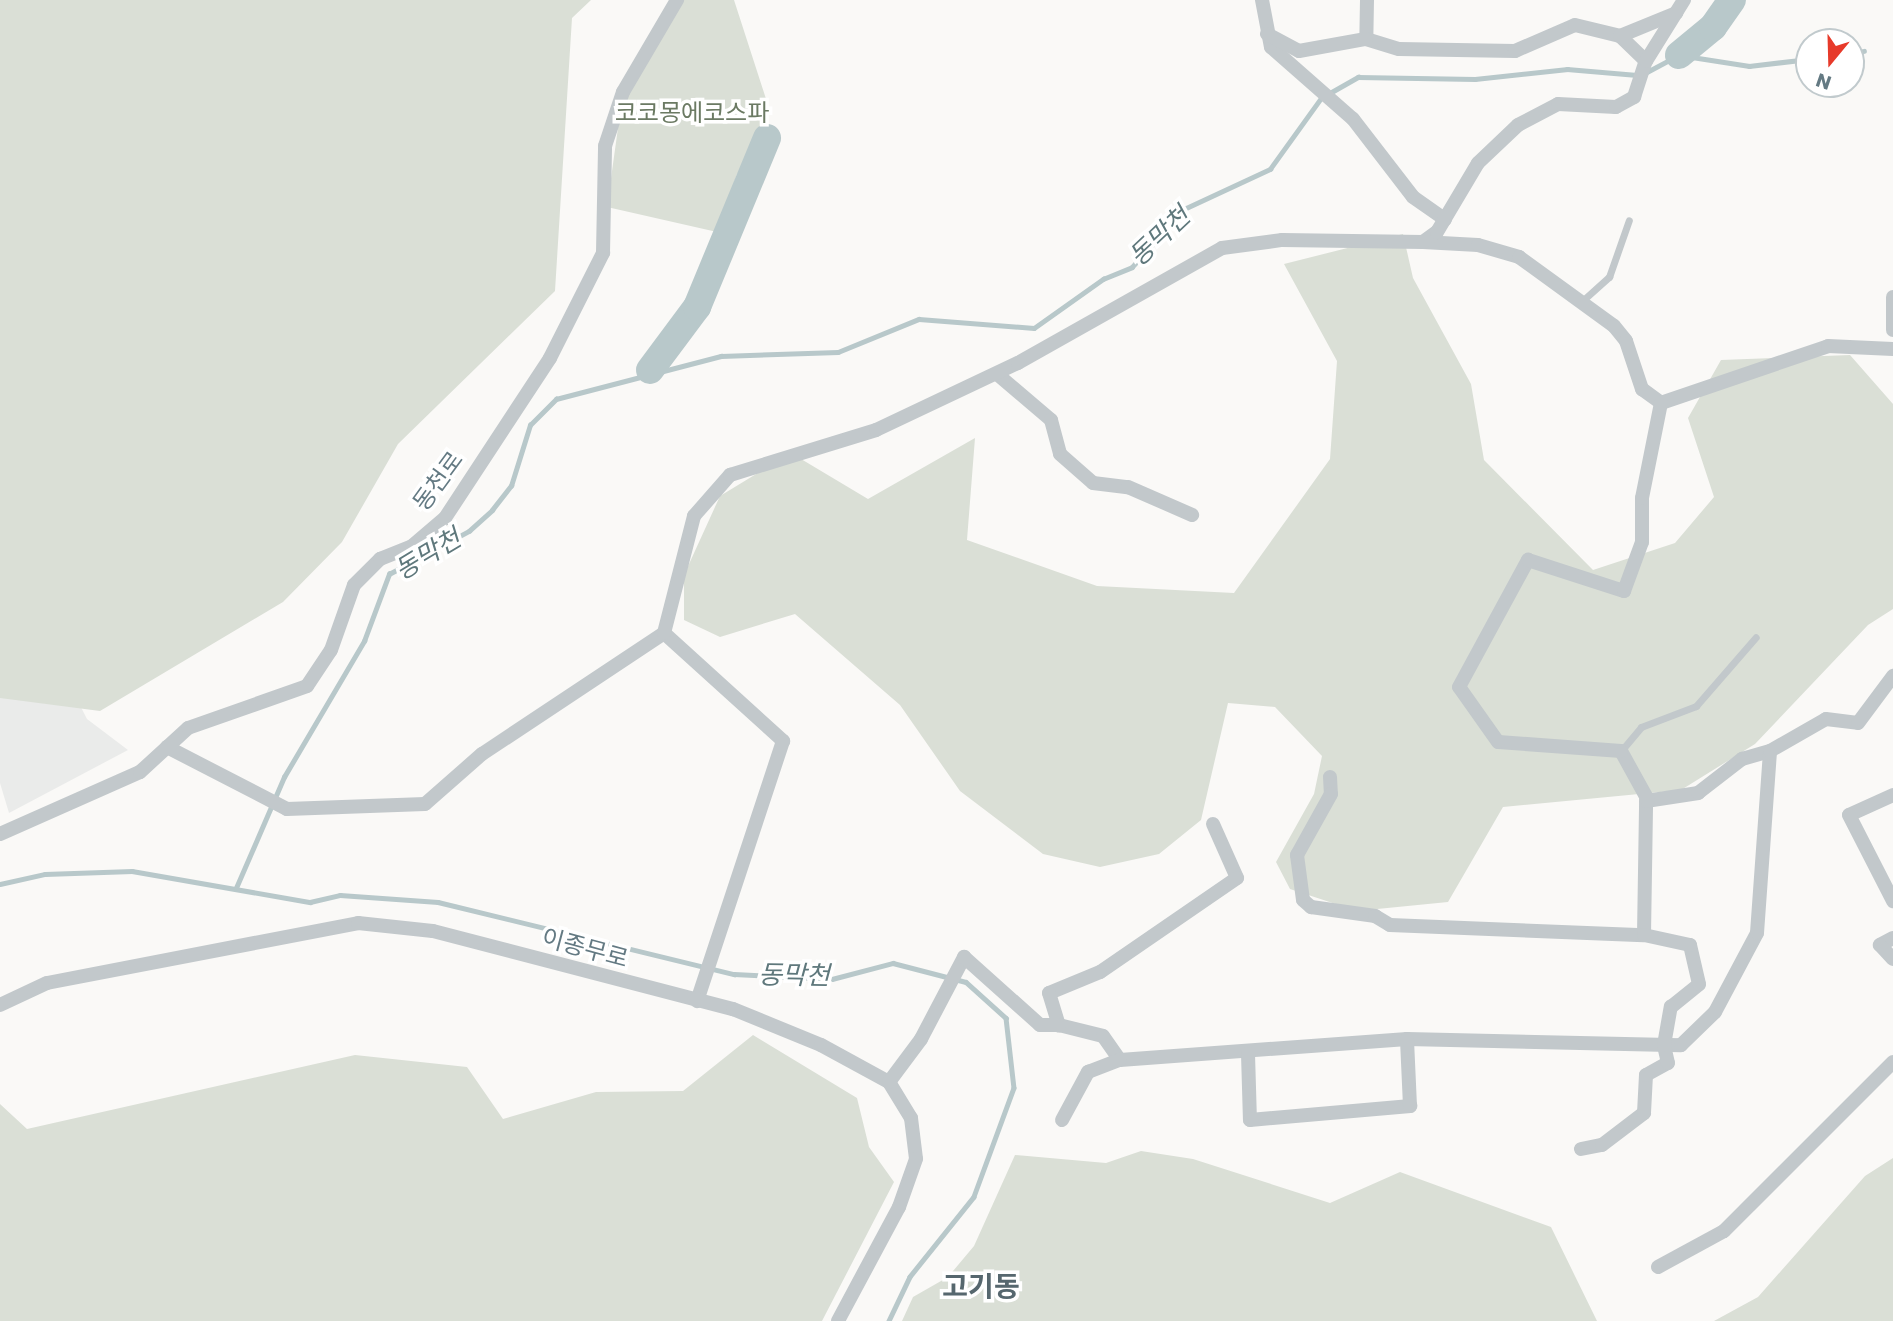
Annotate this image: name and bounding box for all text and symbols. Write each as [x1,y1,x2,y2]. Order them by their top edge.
north arrow [1795,28,1865,98]
text: N [1813,66,1835,97]
park label: 코코몽에코스파 [615,99,769,127]
water label: 동막천 [1123,201,1197,273]
street label: 동천로 [407,446,469,516]
water label: 동막천 [389,523,467,587]
street label: 이종무로 [539,923,631,973]
water label: 동막천 [758,960,830,992]
district label: 고기동 [942,1270,1020,1304]

